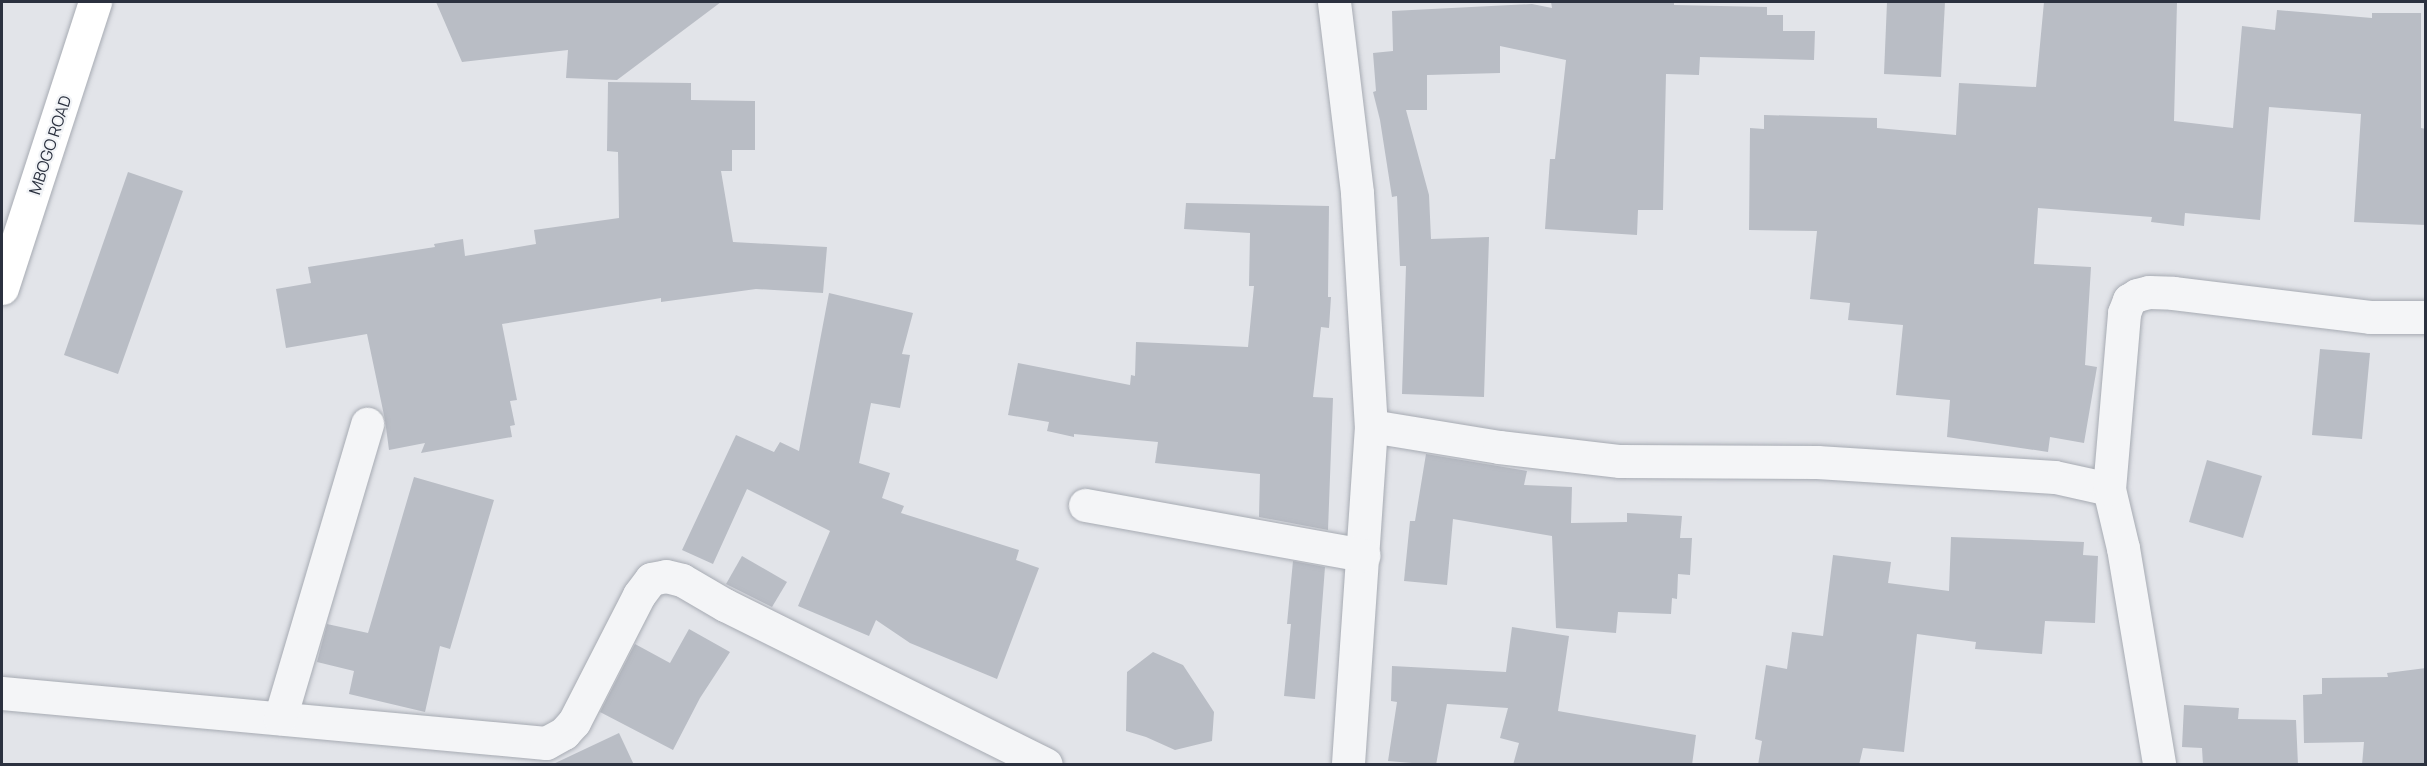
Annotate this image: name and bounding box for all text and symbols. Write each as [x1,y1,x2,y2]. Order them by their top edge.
street label: MBOGO ROAD [25,93,75,197]

